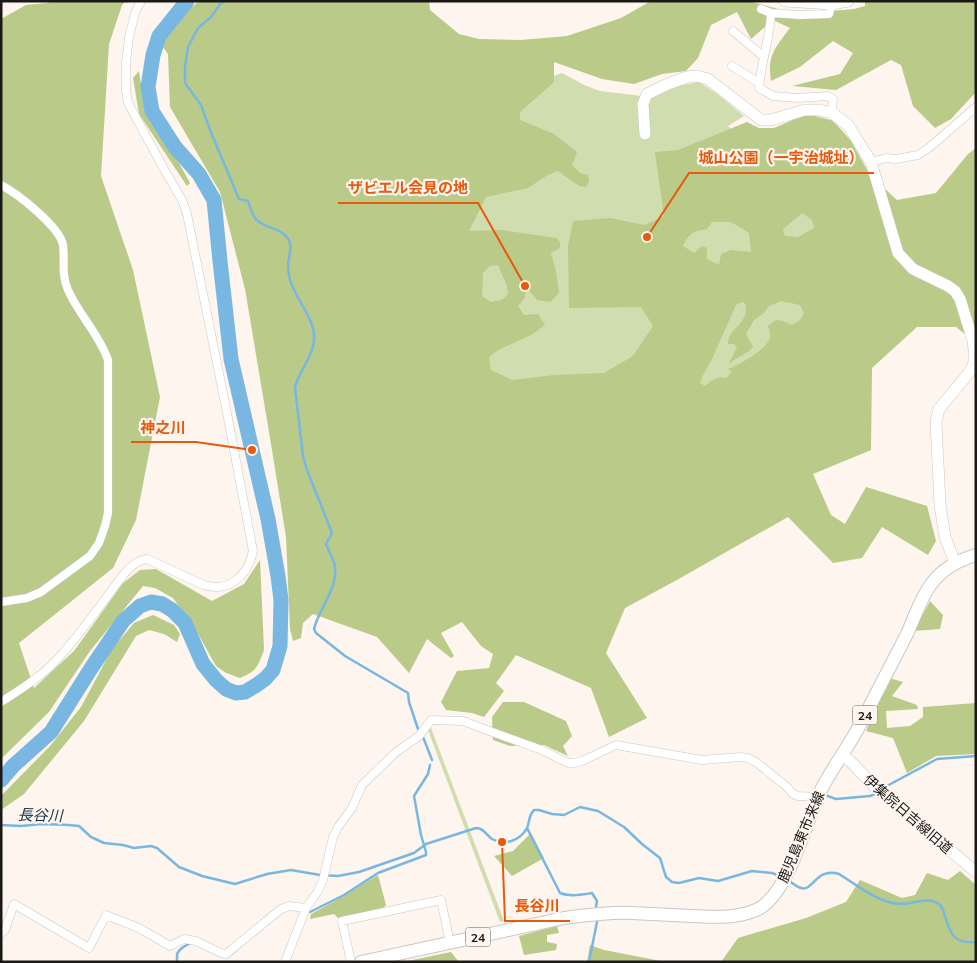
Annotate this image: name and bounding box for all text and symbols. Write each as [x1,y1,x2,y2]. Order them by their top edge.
callout: 城山公園（一宇治城址） [689,143,874,173]
text: 城山公園（一宇治城址） [698,148,864,167]
callout: ザビエル会見の地 [338,173,478,203]
text: ザビエル会見の地 [348,178,468,197]
callout: 神之川 [131,412,196,442]
text: 神之川 [139,418,186,437]
road number: 24 [852,706,878,724]
street label: 伊集院日吉線旧道 [860,770,956,858]
street label: 鹿児島東市来線 [774,788,828,886]
water label: 長谷川 [17,805,65,825]
callout: 長谷川 [505,891,570,921]
text: 長谷川 [514,896,560,915]
road number: 24 [466,928,490,946]

